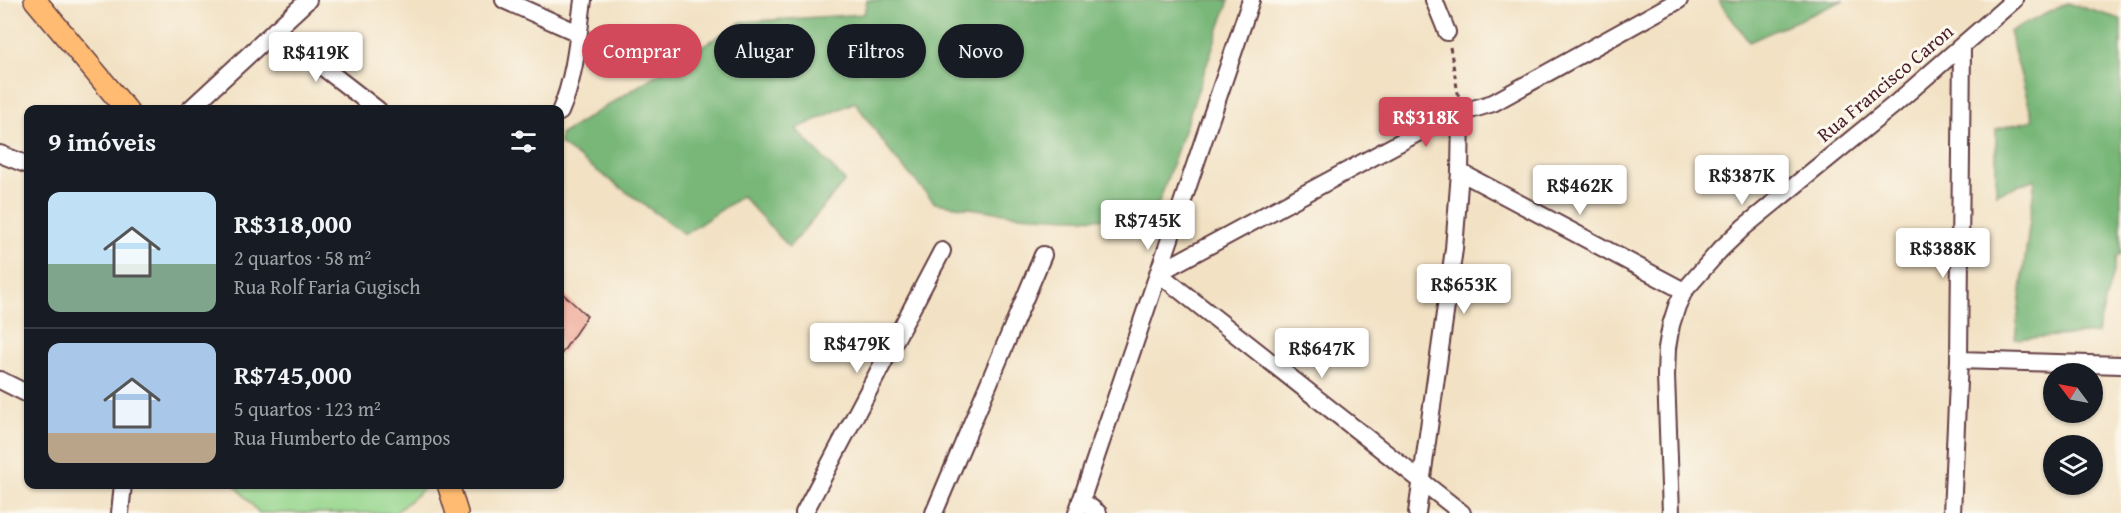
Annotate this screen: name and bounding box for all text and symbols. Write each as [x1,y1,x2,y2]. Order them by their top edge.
street label: Rua Francisco Caron [1810,17,1959,148]
chip: Comprar [582,24,702,78]
chip: Alugar [714,24,815,78]
chip: Filtros [827,24,926,78]
chip: Novo [938,24,1024,78]
pin: R$419K [267,32,365,83]
text: R$419K [283,37,349,66]
pin: R$318K [1377,97,1475,148]
text: R$318K [1393,102,1459,131]
text: 9 imóveis [48,122,156,161]
icon: filters [507,125,540,158]
pin: R$387K [1693,155,1791,206]
text: R$387K [1709,160,1775,189]
pin: R$462K [1531,165,1629,216]
text: R$462K [1547,170,1613,199]
pin: R$745K [1099,200,1197,251]
text: R$318,000 [234,204,352,243]
text: R$745K [1115,205,1181,234]
icon: home [96,216,168,288]
pin: R$388K [1894,228,1992,279]
text: R$388K [1910,233,1976,262]
text: 2 quartos · 58 m² [234,243,371,272]
pin: R$653K [1415,264,1513,315]
text: R$653K [1431,269,1497,298]
text: Rua Rolf Faria Gugisch [234,272,420,301]
pin: R$479K [808,323,906,374]
text: R$479K [824,328,890,357]
pin: R$647K [1273,328,1371,379]
text: R$647K [1289,333,1355,362]
text: R$745,000 [234,355,352,394]
north arrow [2043,363,2103,423]
map controls [2043,363,2103,495]
icon: home [96,367,168,439]
text: 5 quartos · 123 m² [234,394,381,423]
text: Rua Humberto de Campos [234,423,450,452]
button: layers [2043,435,2103,495]

